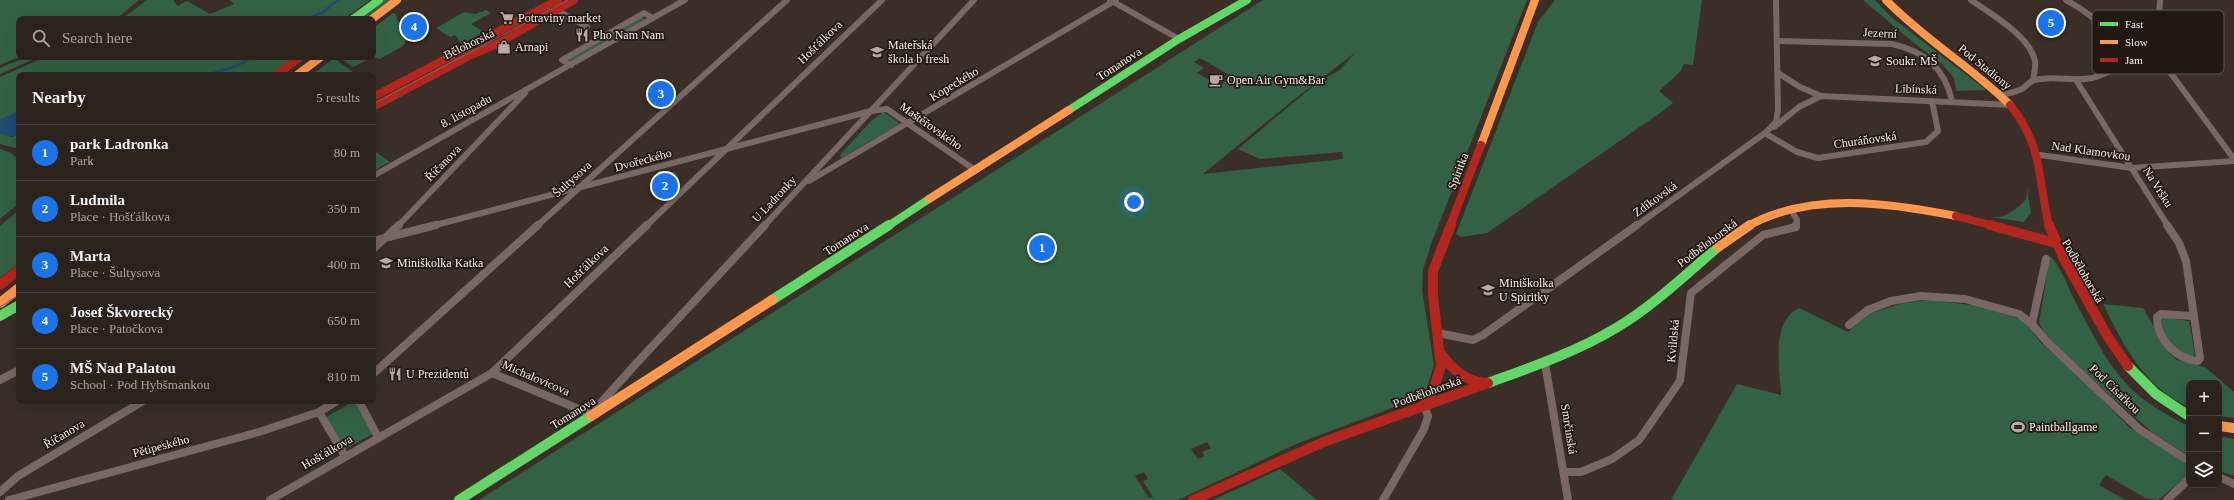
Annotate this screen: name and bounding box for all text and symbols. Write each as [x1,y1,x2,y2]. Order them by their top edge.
pin: 5 [2038,8,2064,38]
supermarket icon: Potraviny market [499,10,515,26]
legend [2092,10,2224,74]
place label: Potraviny market [518,11,602,25]
pin: 4 [401,12,427,42]
search box [16,16,376,60]
street label: Hošťálkova [795,17,846,67]
text: Fast [2125,18,2143,30]
street label: Bělohorská [441,25,497,62]
street label: Jezerní [1863,25,1898,41]
icon: search [30,27,52,49]
restaurant icon: Pho Nam Nam [574,27,590,43]
place label: Pho Nam Nam [593,28,665,42]
text: Search here [62,30,132,46]
text: Slow [2125,36,2148,48]
place label: Mateřská škola b fresh [888,38,949,66]
shop icon: Arnapi [496,39,512,55]
place label: Arnapi [515,40,549,54]
street label: Pod Stadiony [1956,41,2014,93]
school or university icon: Mateřská škola b fresh [869,44,885,60]
street label: Tomanova [1094,44,1145,84]
school or university icon: Soukr. MŠ [1867,53,1883,69]
place label: Soukr. MŠ [1886,54,1937,68]
text: Jam [2125,54,2143,66]
street label: Kopeckého [927,64,981,104]
cafe icon: Open Air Gym&Bar [1208,72,1224,88]
place label: Open Air Gym&Bar [1227,73,1325,87]
pin: 3 [648,79,674,109]
street label: Libínská [1895,81,1938,97]
text: Nearby [32,88,86,107]
text: 5 results [316,90,360,105]
street label: 8. listopadu [438,91,494,131]
street label: Maštěřovského [897,99,965,153]
street label: Churáňovská [1833,129,1898,151]
text: park Ladronka [70,136,169,152]
street label: Nad Klamovkou [2051,139,2131,163]
street label: Říčanova [422,141,464,184]
text: 1 [42,145,48,160]
text: 80 m [334,145,360,160]
street label: Dvořeckého [613,146,673,174]
street label: Spiritka [1445,150,1472,191]
text: Park [70,153,94,168]
street label: Šultysova [550,158,595,200]
street label: Na Vršku [2140,164,2176,210]
pin: 2 [652,171,678,201]
street label: U Ladronky [749,173,799,225]
street label: Zdíkovská [1630,178,1680,220]
text: Ludmila [70,192,125,208]
your location [1124,192,1144,212]
text: 2 [42,201,48,216]
text: 350 m [327,201,360,216]
text: Place · Hošťálkova [70,209,170,224]
street label: Podbělohorská [1674,216,1740,270]
street label: Tomanova [821,219,872,259]
pin: 1 [1029,233,1055,263]
street label: Podbělohorská [2059,237,2107,306]
street label: Hošťálkova [561,241,612,291]
text: Marta [70,248,111,264]
school or university icon: Miniškolka Katka [378,255,394,271]
place label: Miniškolka Katka [397,256,484,270]
text: 3 [42,257,48,272]
text: 400 m [327,257,360,272]
text: Place · Šultysova [70,265,160,280]
place label: Miniškolka U Spiritky [1499,276,1554,304]
school or university icon: Miniškolka U Spiritky [1480,282,1496,298]
text: Josef Škvorecký [70,304,173,320]
text: 4 [42,313,48,328]
text: 650 m [327,313,360,328]
street label: Kvildská [1664,318,1682,363]
text: Place · Patočkova [70,321,163,336]
street label: Michalovicova [500,357,572,399]
text: MŠ Nad Palatou [70,360,176,376]
street label: Pod Císařkou [2087,361,2143,417]
restaurant icon: U Prezidentů [387,366,403,382]
place label: U Prezidentů [406,367,469,381]
text: 5 [42,369,48,384]
text: 810 m [327,369,360,384]
street label: Podbělohorská [1391,373,1464,411]
text: School · Pod Hybšmankou [70,377,210,392]
map controls [2186,380,2222,488]
button: + [2186,380,2222,416]
street label: Tomanova [548,393,599,432]
street label: Smrčinská [1558,403,1580,456]
street label: Říčanova [41,416,88,452]
button: − [2186,416,2222,452]
sports icon: Paintballgame [2010,419,2026,435]
place label: Paintballgame [2029,420,2098,434]
street label: Hošťálkova [299,431,356,472]
street label: Pětipeského [131,432,191,460]
button: layers [2186,452,2222,488]

